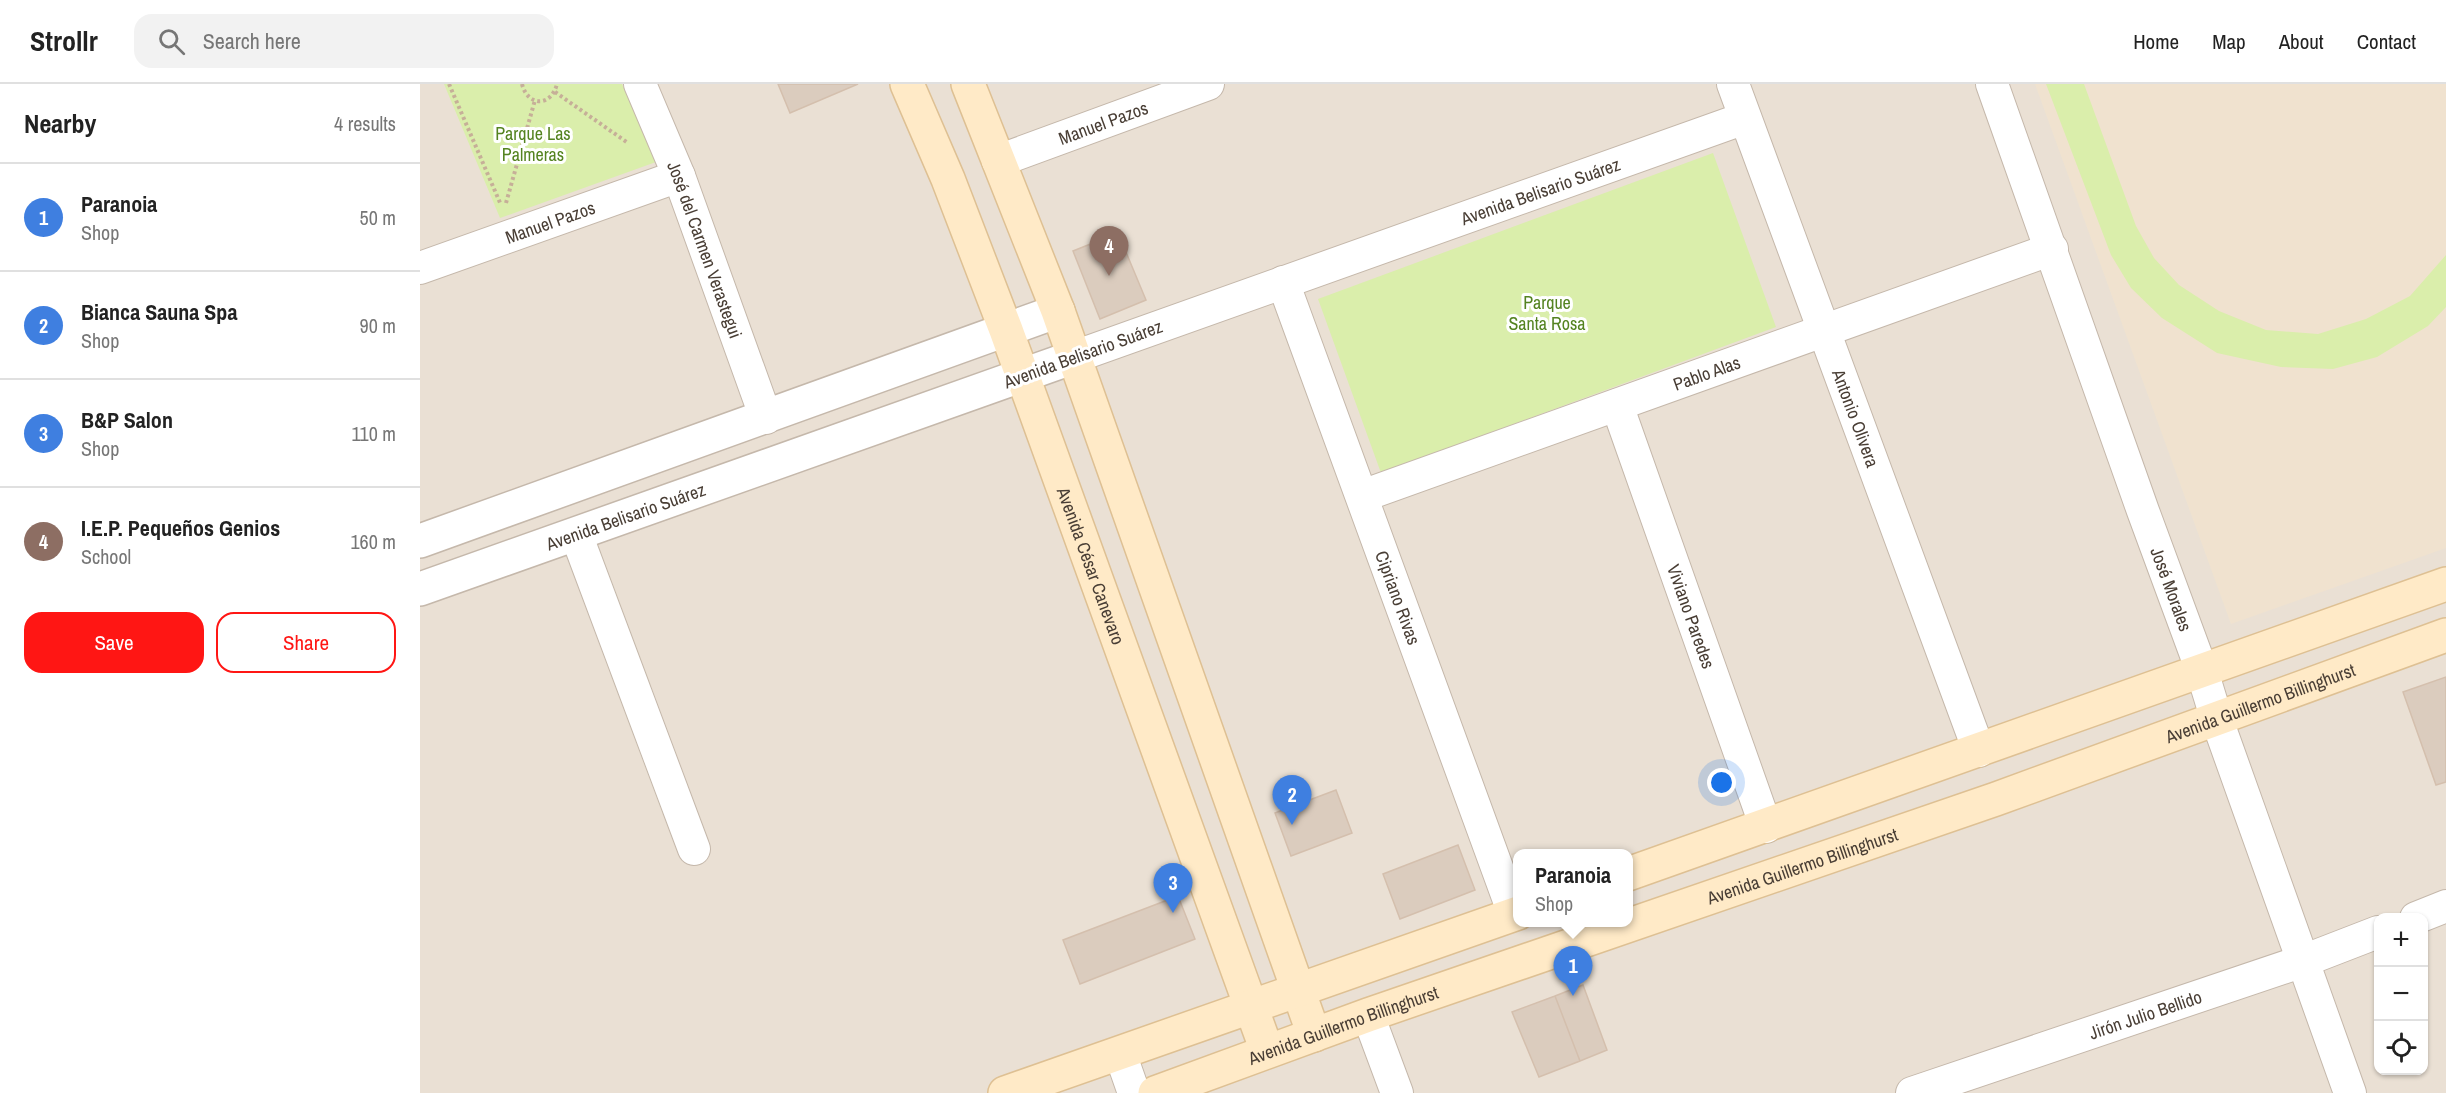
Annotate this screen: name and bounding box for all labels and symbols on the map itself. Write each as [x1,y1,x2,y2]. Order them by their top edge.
street label: Manuel Pazos [1055,95,1151,150]
park label: Parque Las Palmeras [495,121,571,167]
street label: Avenida Belisario Suárez [1456,151,1623,231]
street label: José del Carmen Verastegui [662,157,749,341]
street label: Manuel Pazos [502,194,598,249]
pin: 4 [1090,226,1128,276]
park label: Parque Santa Rosa [1508,290,1586,336]
street label: Avenida Belisario Suárez [999,314,1166,395]
street label: Pablo Alas [1669,349,1744,396]
street label: Antonio Olivera [1826,365,1886,471]
street label: Avenida Belisario Suárez [541,476,708,556]
street label: Avenida César Canevaro [1051,483,1131,648]
street label: José Morales [2145,543,2199,635]
street label: Cipriano Rivas [1370,547,1427,648]
street label: Viviano Paredes [1662,561,1722,672]
street label: Avenida Guillermo Billinghurst [2161,657,2358,749]
your location [1707,768,1736,797]
pin: 2 [1272,776,1312,825]
street label: Avenida Guillermo Billinghurst [1703,821,1901,910]
pin: 3 [1154,864,1192,913]
pin: 1 [1554,946,1592,996]
street label: Avenida Guillermo Billinghurst [1244,979,1441,1071]
street label: Jirón Julio Bellido [2085,984,2205,1045]

